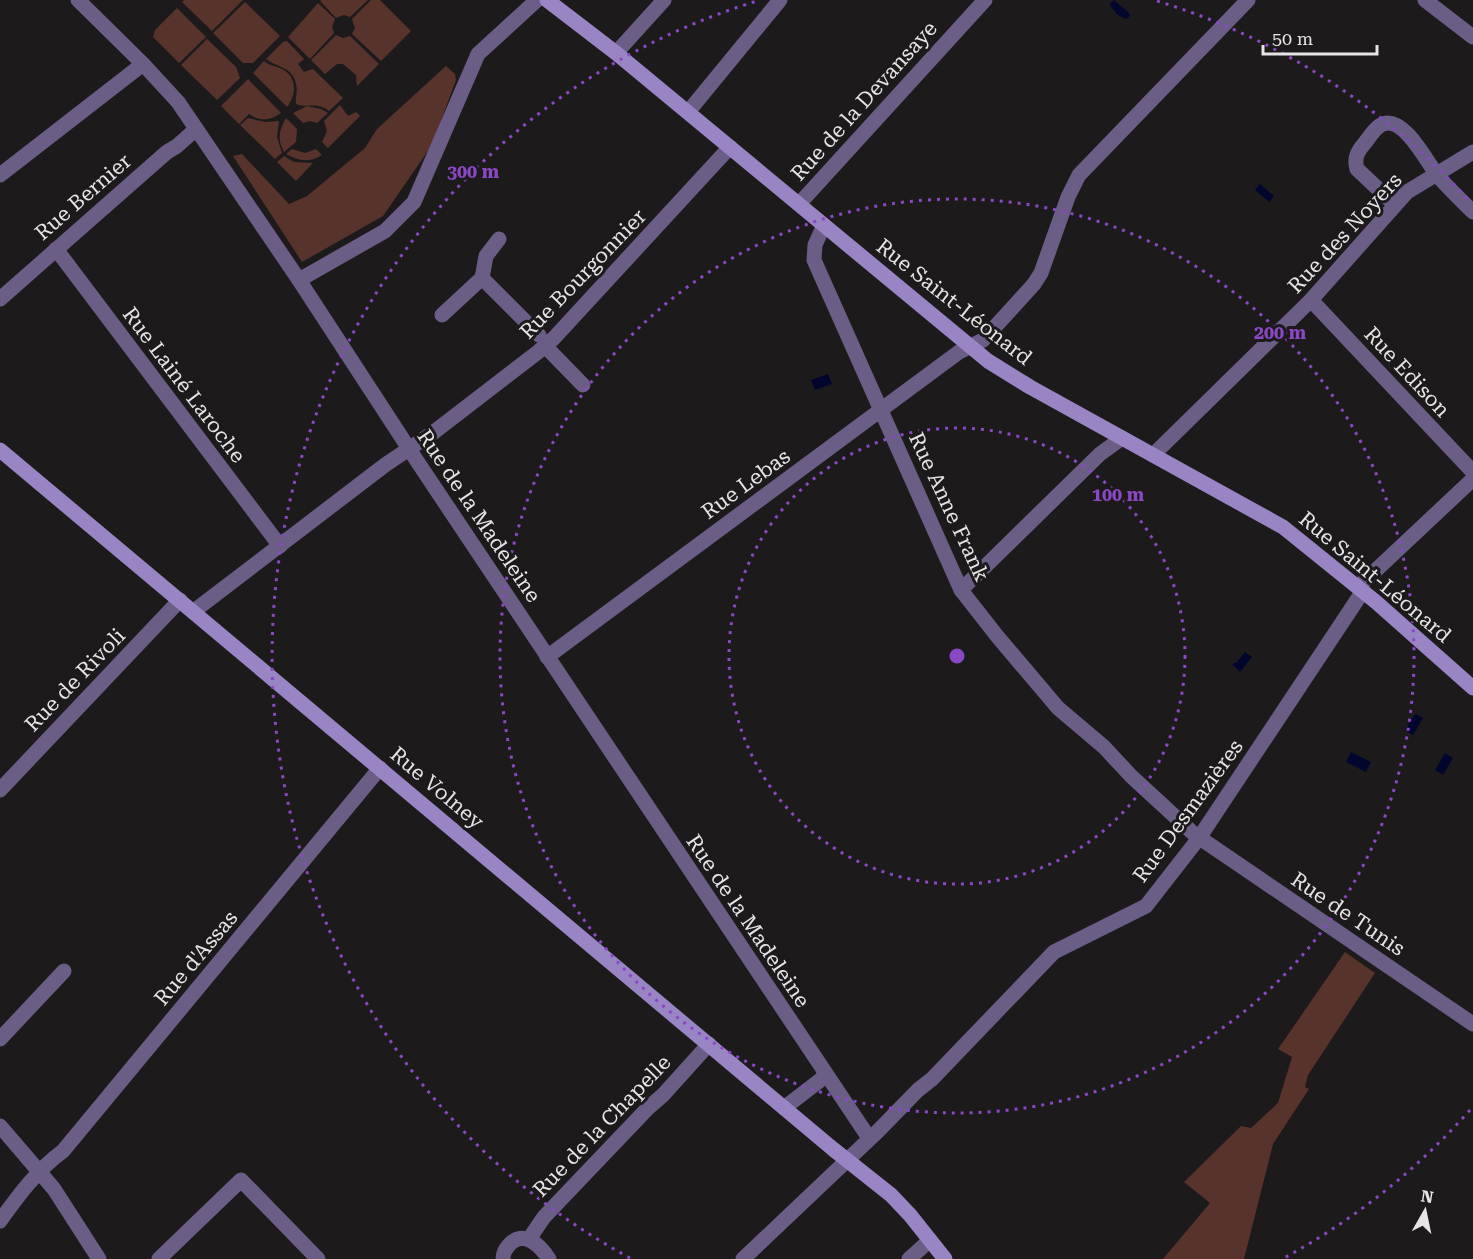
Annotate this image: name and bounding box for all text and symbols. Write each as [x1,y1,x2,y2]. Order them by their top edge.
street label: Rue de la Devansaye [786,16,942,186]
scale bar [1263,18,1377,56]
text: 50 m [1272,28,1313,49]
street label: Rue Bernier [30,149,136,245]
text: 300 m [447,161,500,182]
street label: Rue des Noyers [1283,168,1407,298]
street label: Rue Bourgonnier [515,204,651,344]
street label: Rue Saint-Léonard [872,234,1037,370]
street label: Rue Lainé Laroche [118,302,250,468]
text: 200 m [1254,322,1307,343]
street label: Rue Edison [1359,322,1455,422]
street label: Rue de la Madeleine [412,425,546,607]
street label: Rue Anne Frank [904,429,994,585]
street label: Rue Lebas [697,444,795,524]
text: 100 m [1092,484,1145,505]
street label: Rue Saint-Léonard [1294,507,1456,648]
street label: Rue de Rivoli [20,623,130,736]
centre of rings [947,646,967,666]
street label: Rue Desmazières [1128,735,1248,887]
street label: Rue Volney [386,742,489,834]
street label: Rue de la Madeleine [681,830,815,1012]
street label: Rue de Tunis [1287,867,1409,961]
street label: Rue d'Assas [150,906,243,1010]
street label: Rue de la Chapelle [528,1050,676,1202]
north arrow [1395,1181,1455,1241]
text: N [1420,1186,1435,1207]

